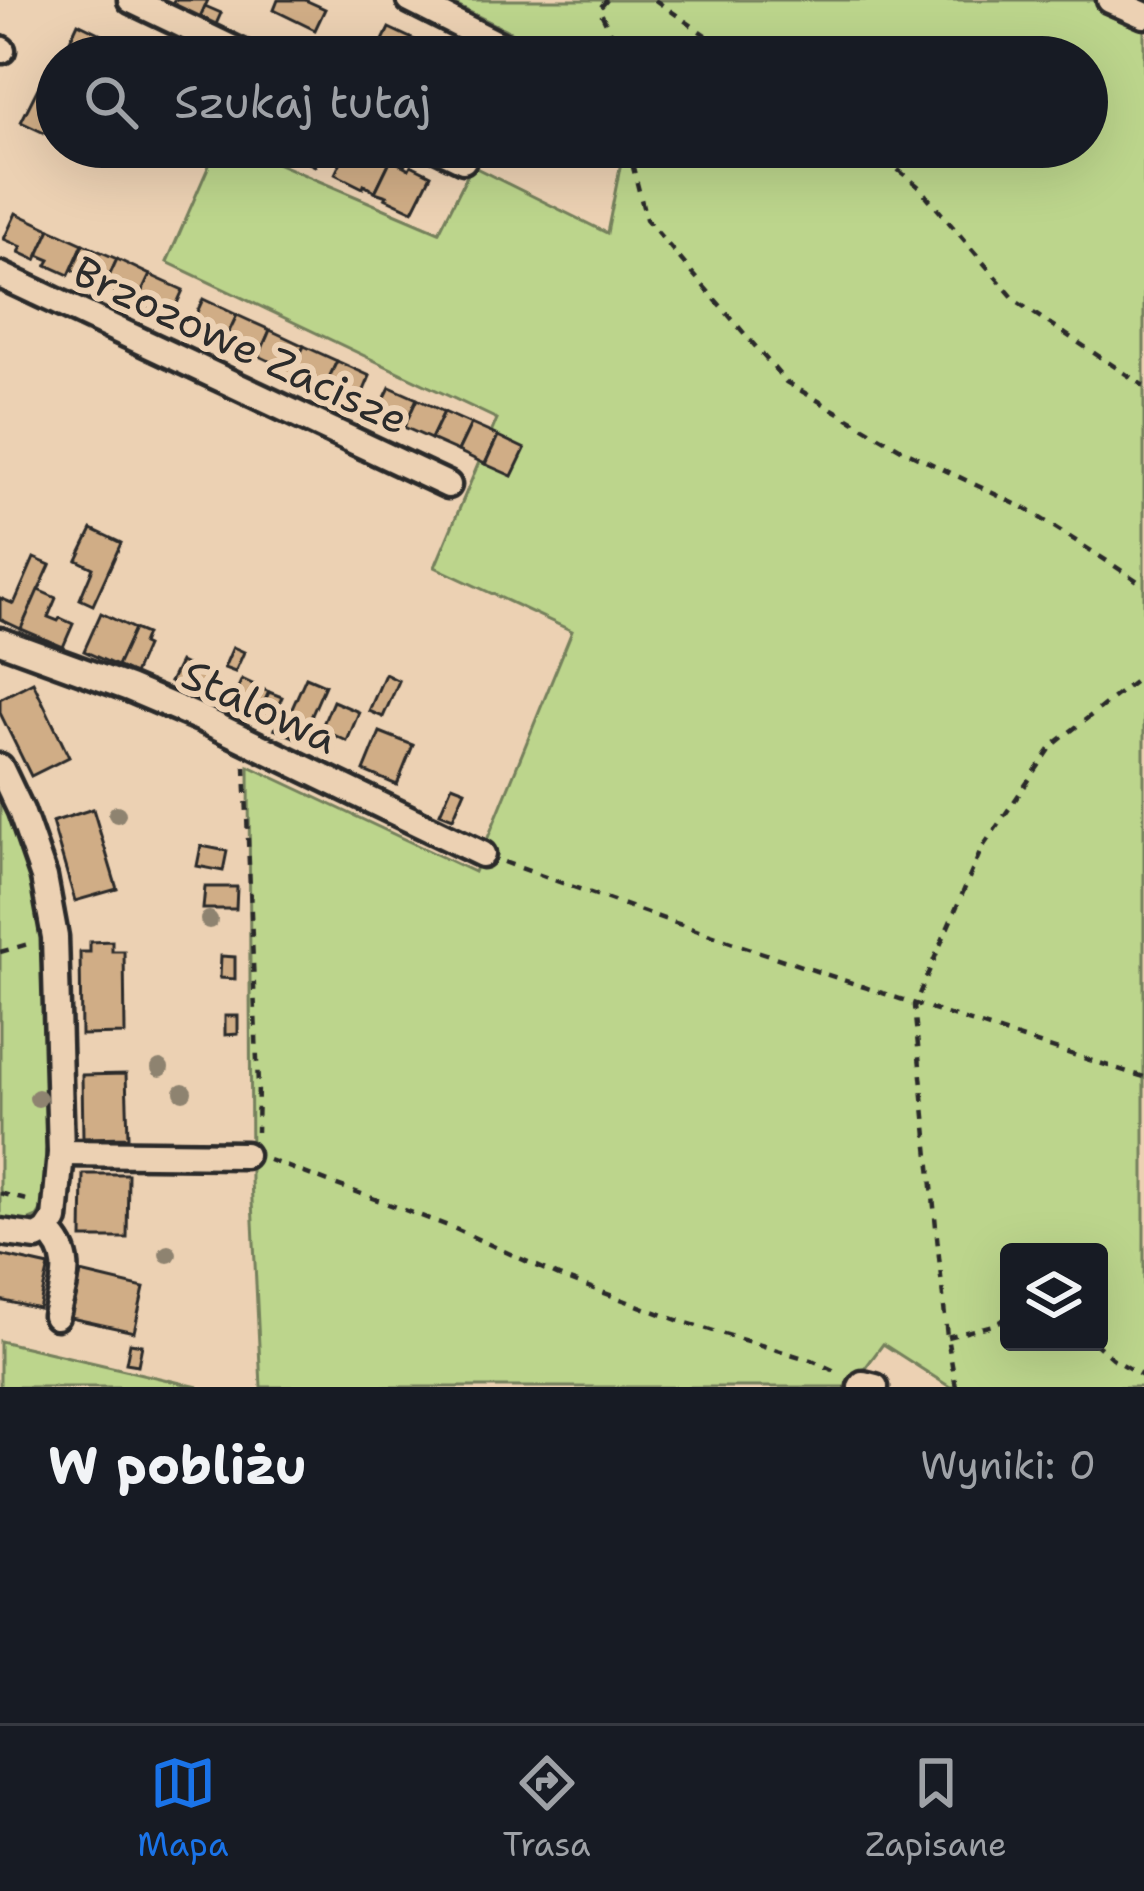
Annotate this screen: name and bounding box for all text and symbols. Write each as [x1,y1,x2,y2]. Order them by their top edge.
search box [36,36,1108,168]
icon: search [78,69,144,135]
text: Szukaj tutaj [174,72,431,132]
street label: Brzozowe Zacisze [64,243,418,447]
street label: Stalowa [173,646,347,766]
map controls [1000,1243,1108,1351]
button: layers [1000,1243,1108,1351]
text: W pobliżu [48,1431,307,1499]
text: Wyniki: 0 [920,1439,1096,1491]
tab: Mapa [137,1750,228,1867]
tab: Trasa [503,1750,591,1867]
tab: Zapisane [865,1750,1007,1867]

